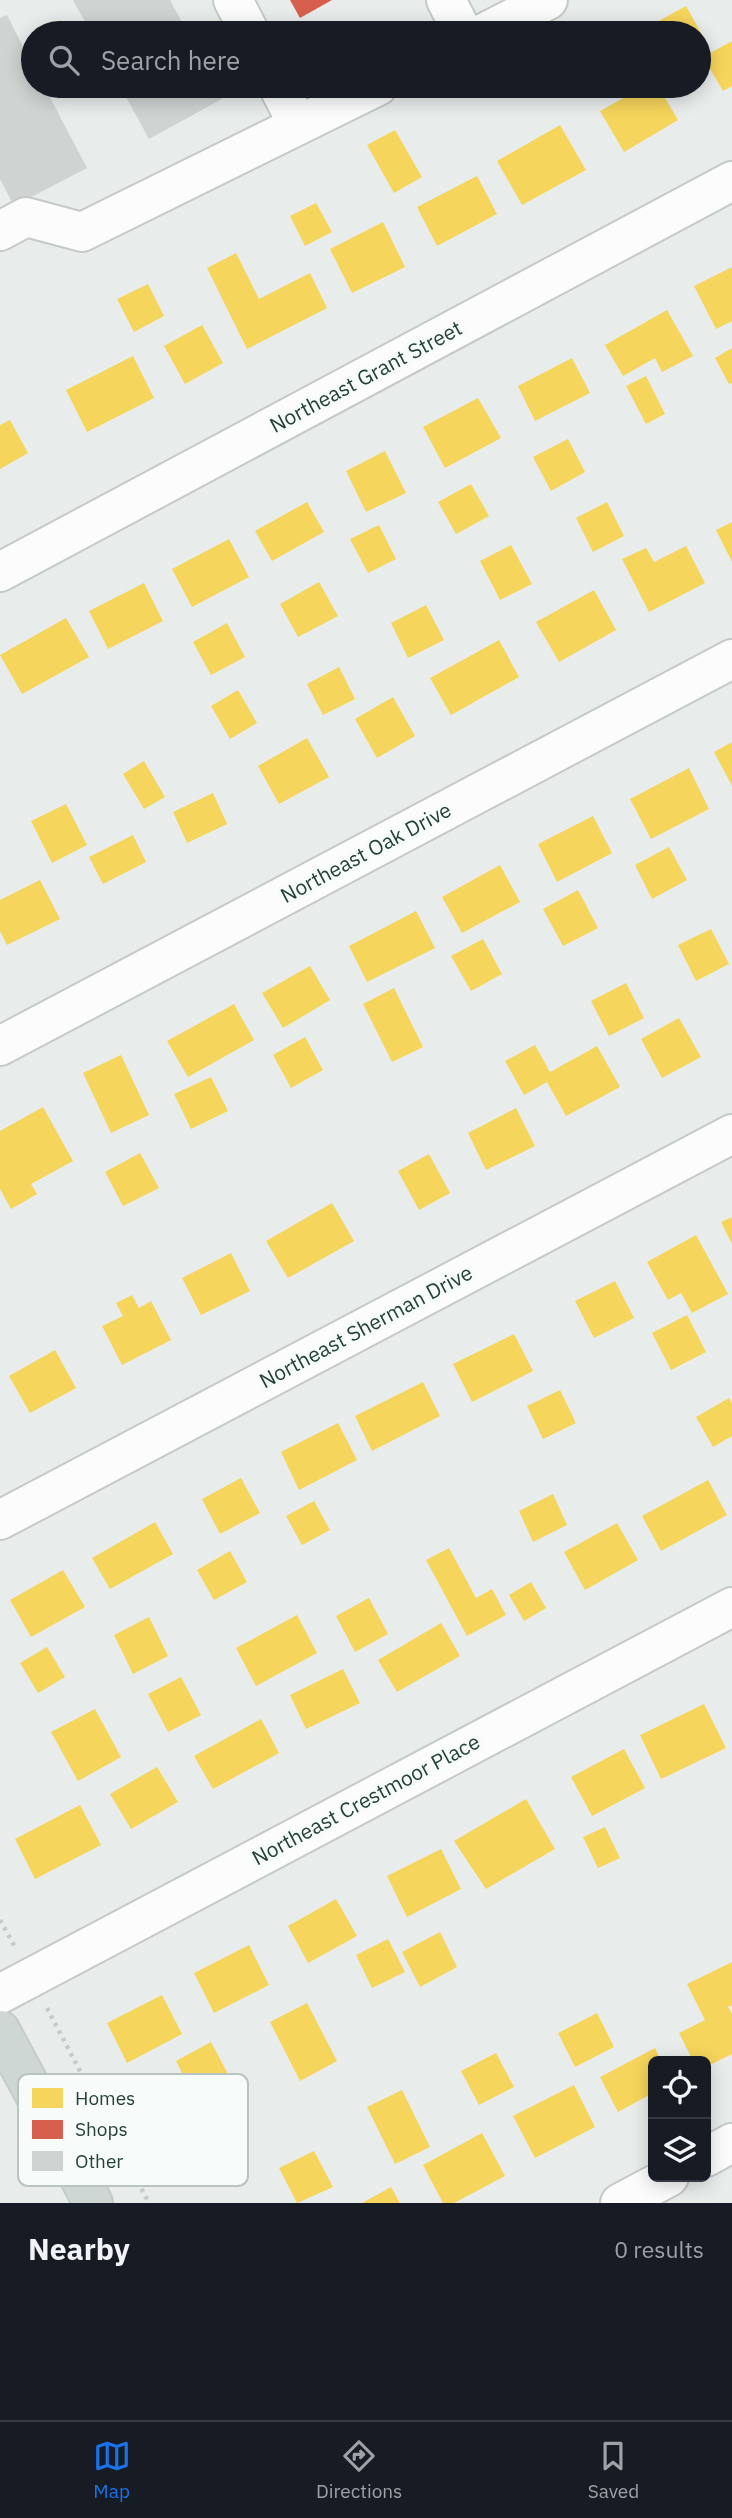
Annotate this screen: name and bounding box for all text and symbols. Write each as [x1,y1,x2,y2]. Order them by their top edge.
search box [21,21,711,98]
icon: search [45,41,83,79]
text: Search here [101,43,240,77]
street label: Northeast Grant Street [264,313,467,439]
street label: Northeast Oak Drive [275,795,456,909]
street label: Northeast Sherman Drive [254,1258,477,1394]
street label: Northeast Crestmoor Place [247,1727,485,1871]
map controls [648,2056,711,2182]
button: locate [648,2056,711,2119]
legend [18,2074,248,2186]
text: Homes [75,2086,135,2110]
text: Shops [75,2117,128,2141]
button: layers [648,2119,711,2182]
text: Other [75,2149,123,2173]
text: Nearby [28,2229,130,2268]
text: 0 results [614,2234,704,2264]
tab: Map [93,2437,131,2503]
tab: Directions [316,2437,402,2503]
tab: Saved [588,2437,639,2503]

